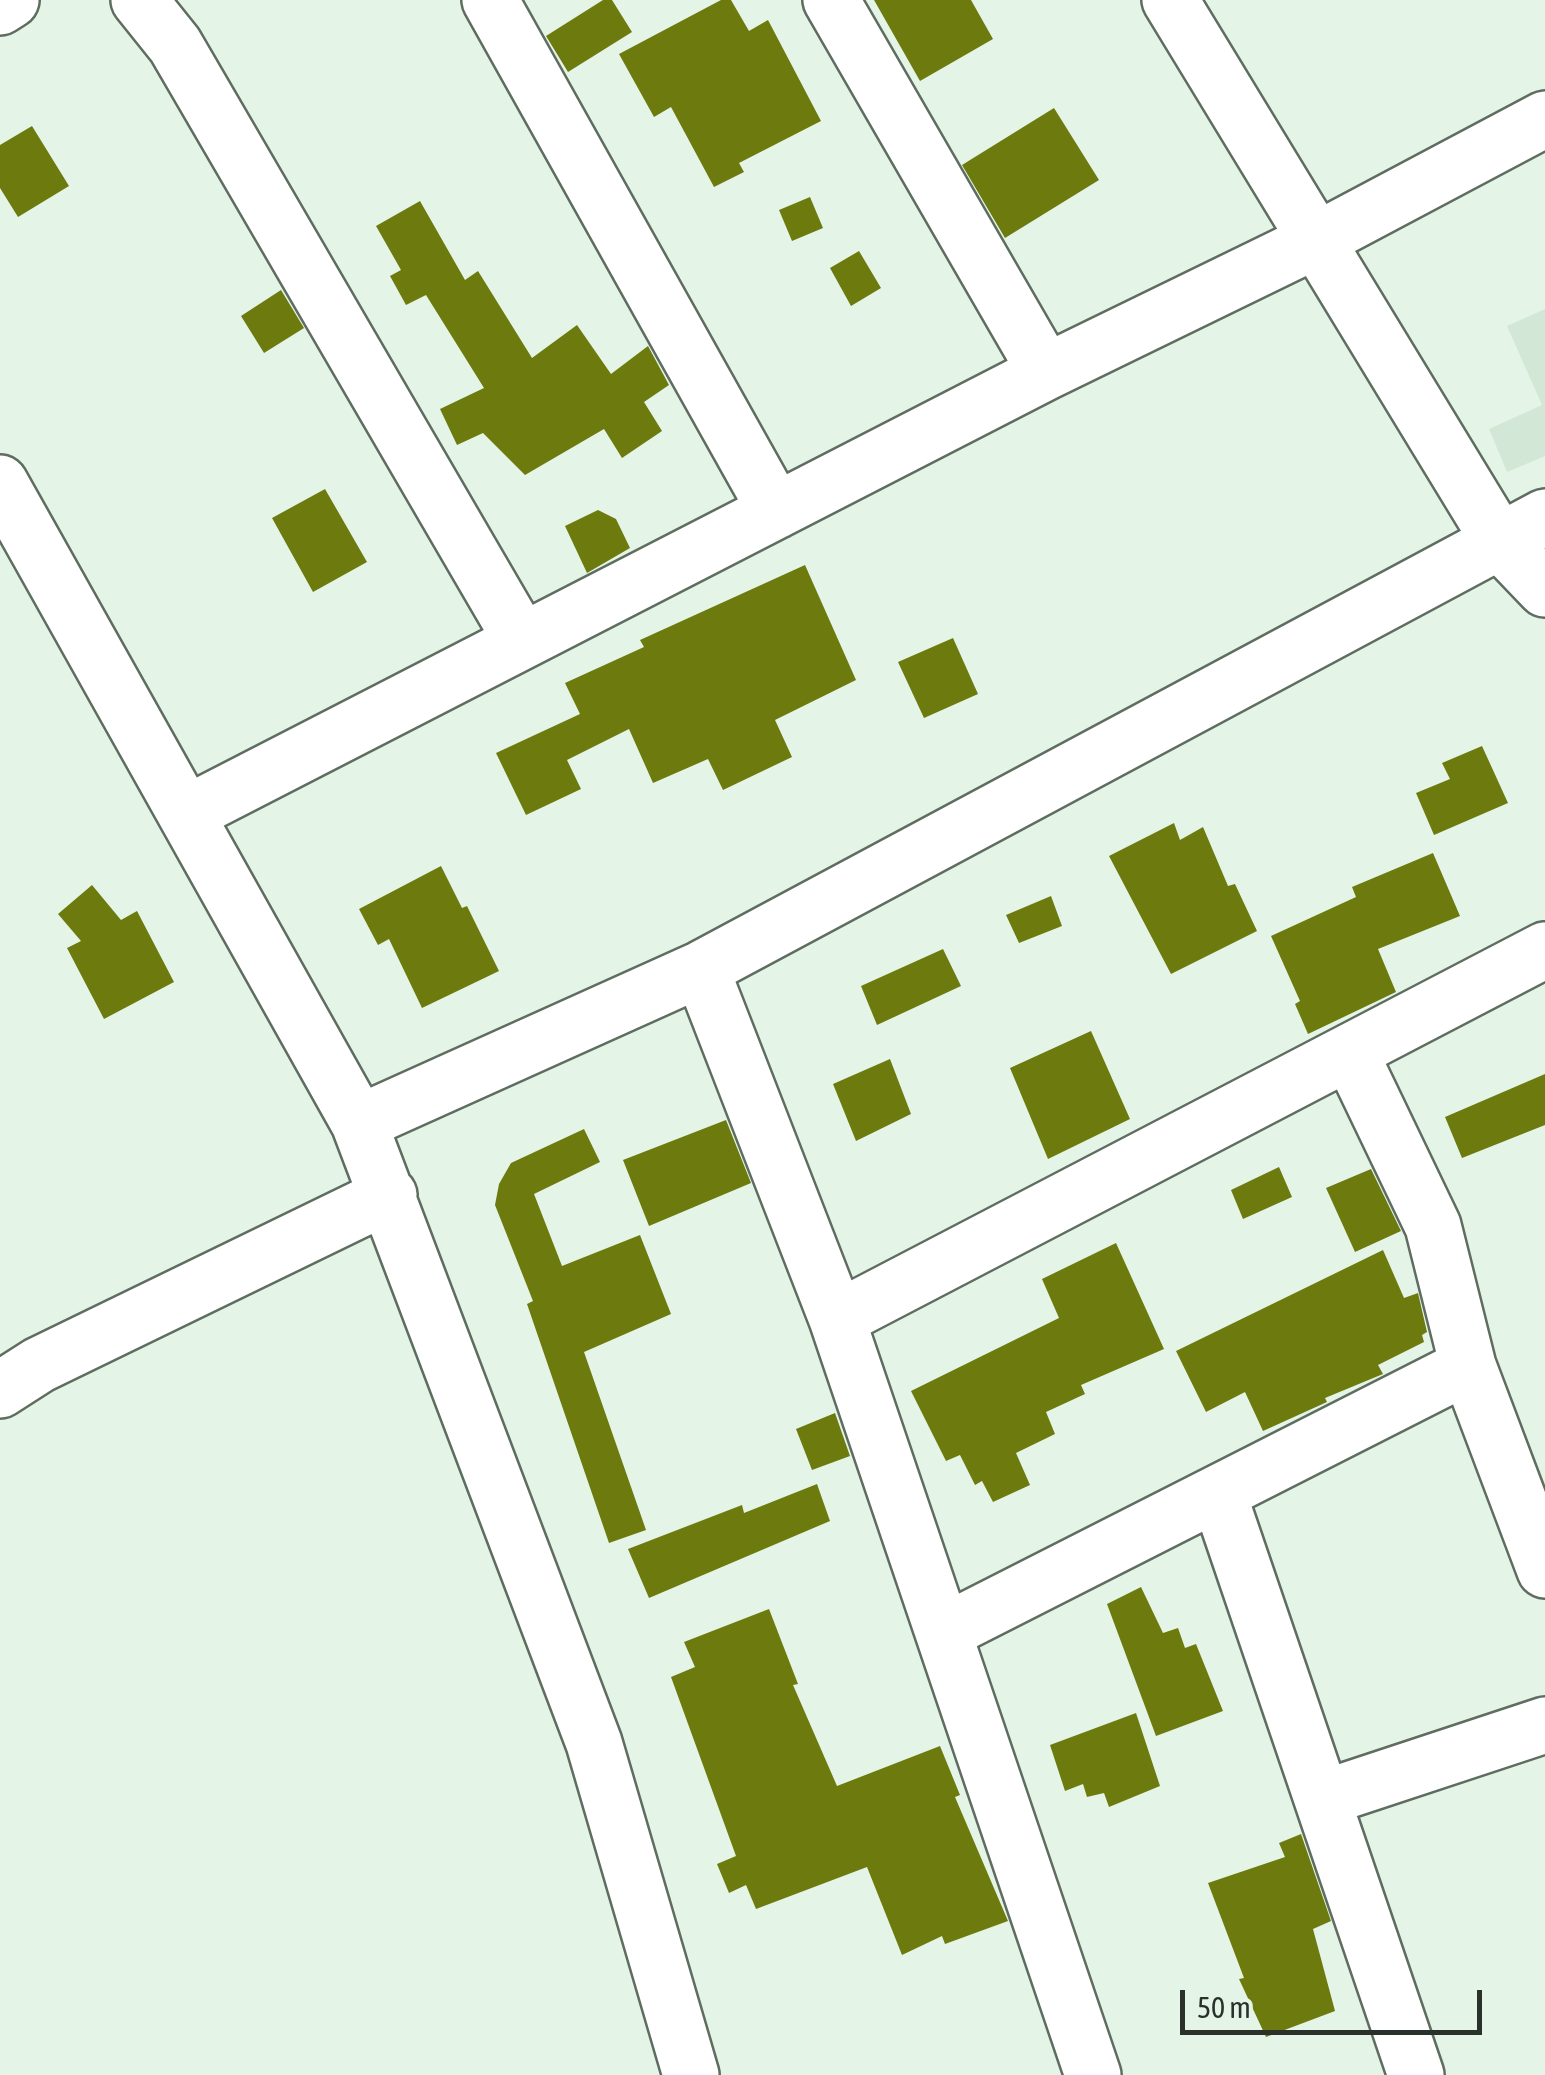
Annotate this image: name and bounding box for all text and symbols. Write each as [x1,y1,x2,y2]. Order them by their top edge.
scale bar [1185,1970,1488,2032]
text: 50 m [1197,1990,1251,2024]

